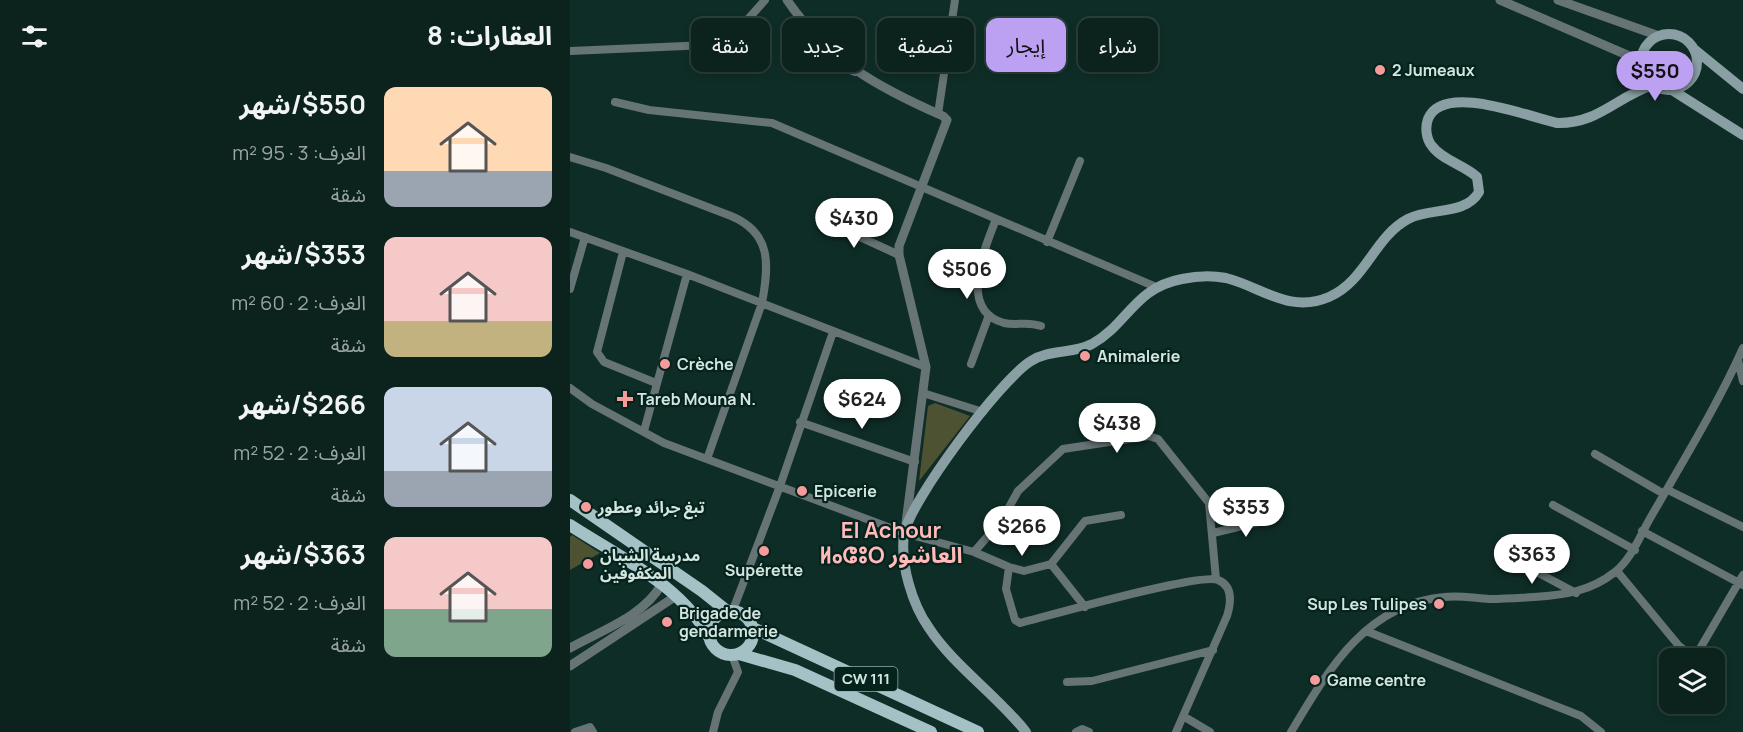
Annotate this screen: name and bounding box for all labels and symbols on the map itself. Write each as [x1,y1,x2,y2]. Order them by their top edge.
pin: $550 [1619,51,1691,102]
place label: 2 Jumeaux [1392,59,1475,81]
marker: 2 Jumeaux [1373,63,1387,77]
pin: $430 [818,198,890,249]
pin: $506 [931,249,1003,300]
place label: Animalerie [1097,345,1181,367]
marker: Animalerie [1078,349,1092,363]
place label: Crèche [677,353,734,375]
marker: Crèche [658,357,672,371]
pin: $624 [826,379,898,430]
place label: Tareb Mouna N. [637,388,756,410]
marker: Tareb Mouna N. [618,392,632,406]
pin: $438 [1081,403,1153,454]
place label: Epicerie [814,480,877,502]
marker: Epicerie [795,484,809,498]
pin: $353 [1210,487,1282,538]
place label: تبغ جرائد وعطور [597,496,705,520]
marker: تبغ جرائد وعطور [579,500,593,514]
pin: $266 [986,506,1058,557]
district label: El Achour ⵍⴰⵛⵓⵔ العاشور [820,515,962,570]
pin: $363 [1496,534,1568,585]
place label: مدرسة الشبان المكفوفين [600,544,700,584]
marker: Supérette [757,544,771,558]
marker: مدرسة الشبان المكفوفين [581,557,595,571]
place label: Supérette [725,559,804,581]
place label: Sup Les Tulipes [1307,593,1427,615]
marker: Sup Les Tulipes [1432,597,1446,611]
place label: Brigade de gendarmerie [679,602,778,642]
marker: Brigade de gendarmerie [660,615,674,629]
road number: CW 111 [834,667,898,691]
place label: Game centre [1327,669,1427,691]
marker: Game centre [1308,673,1322,687]

